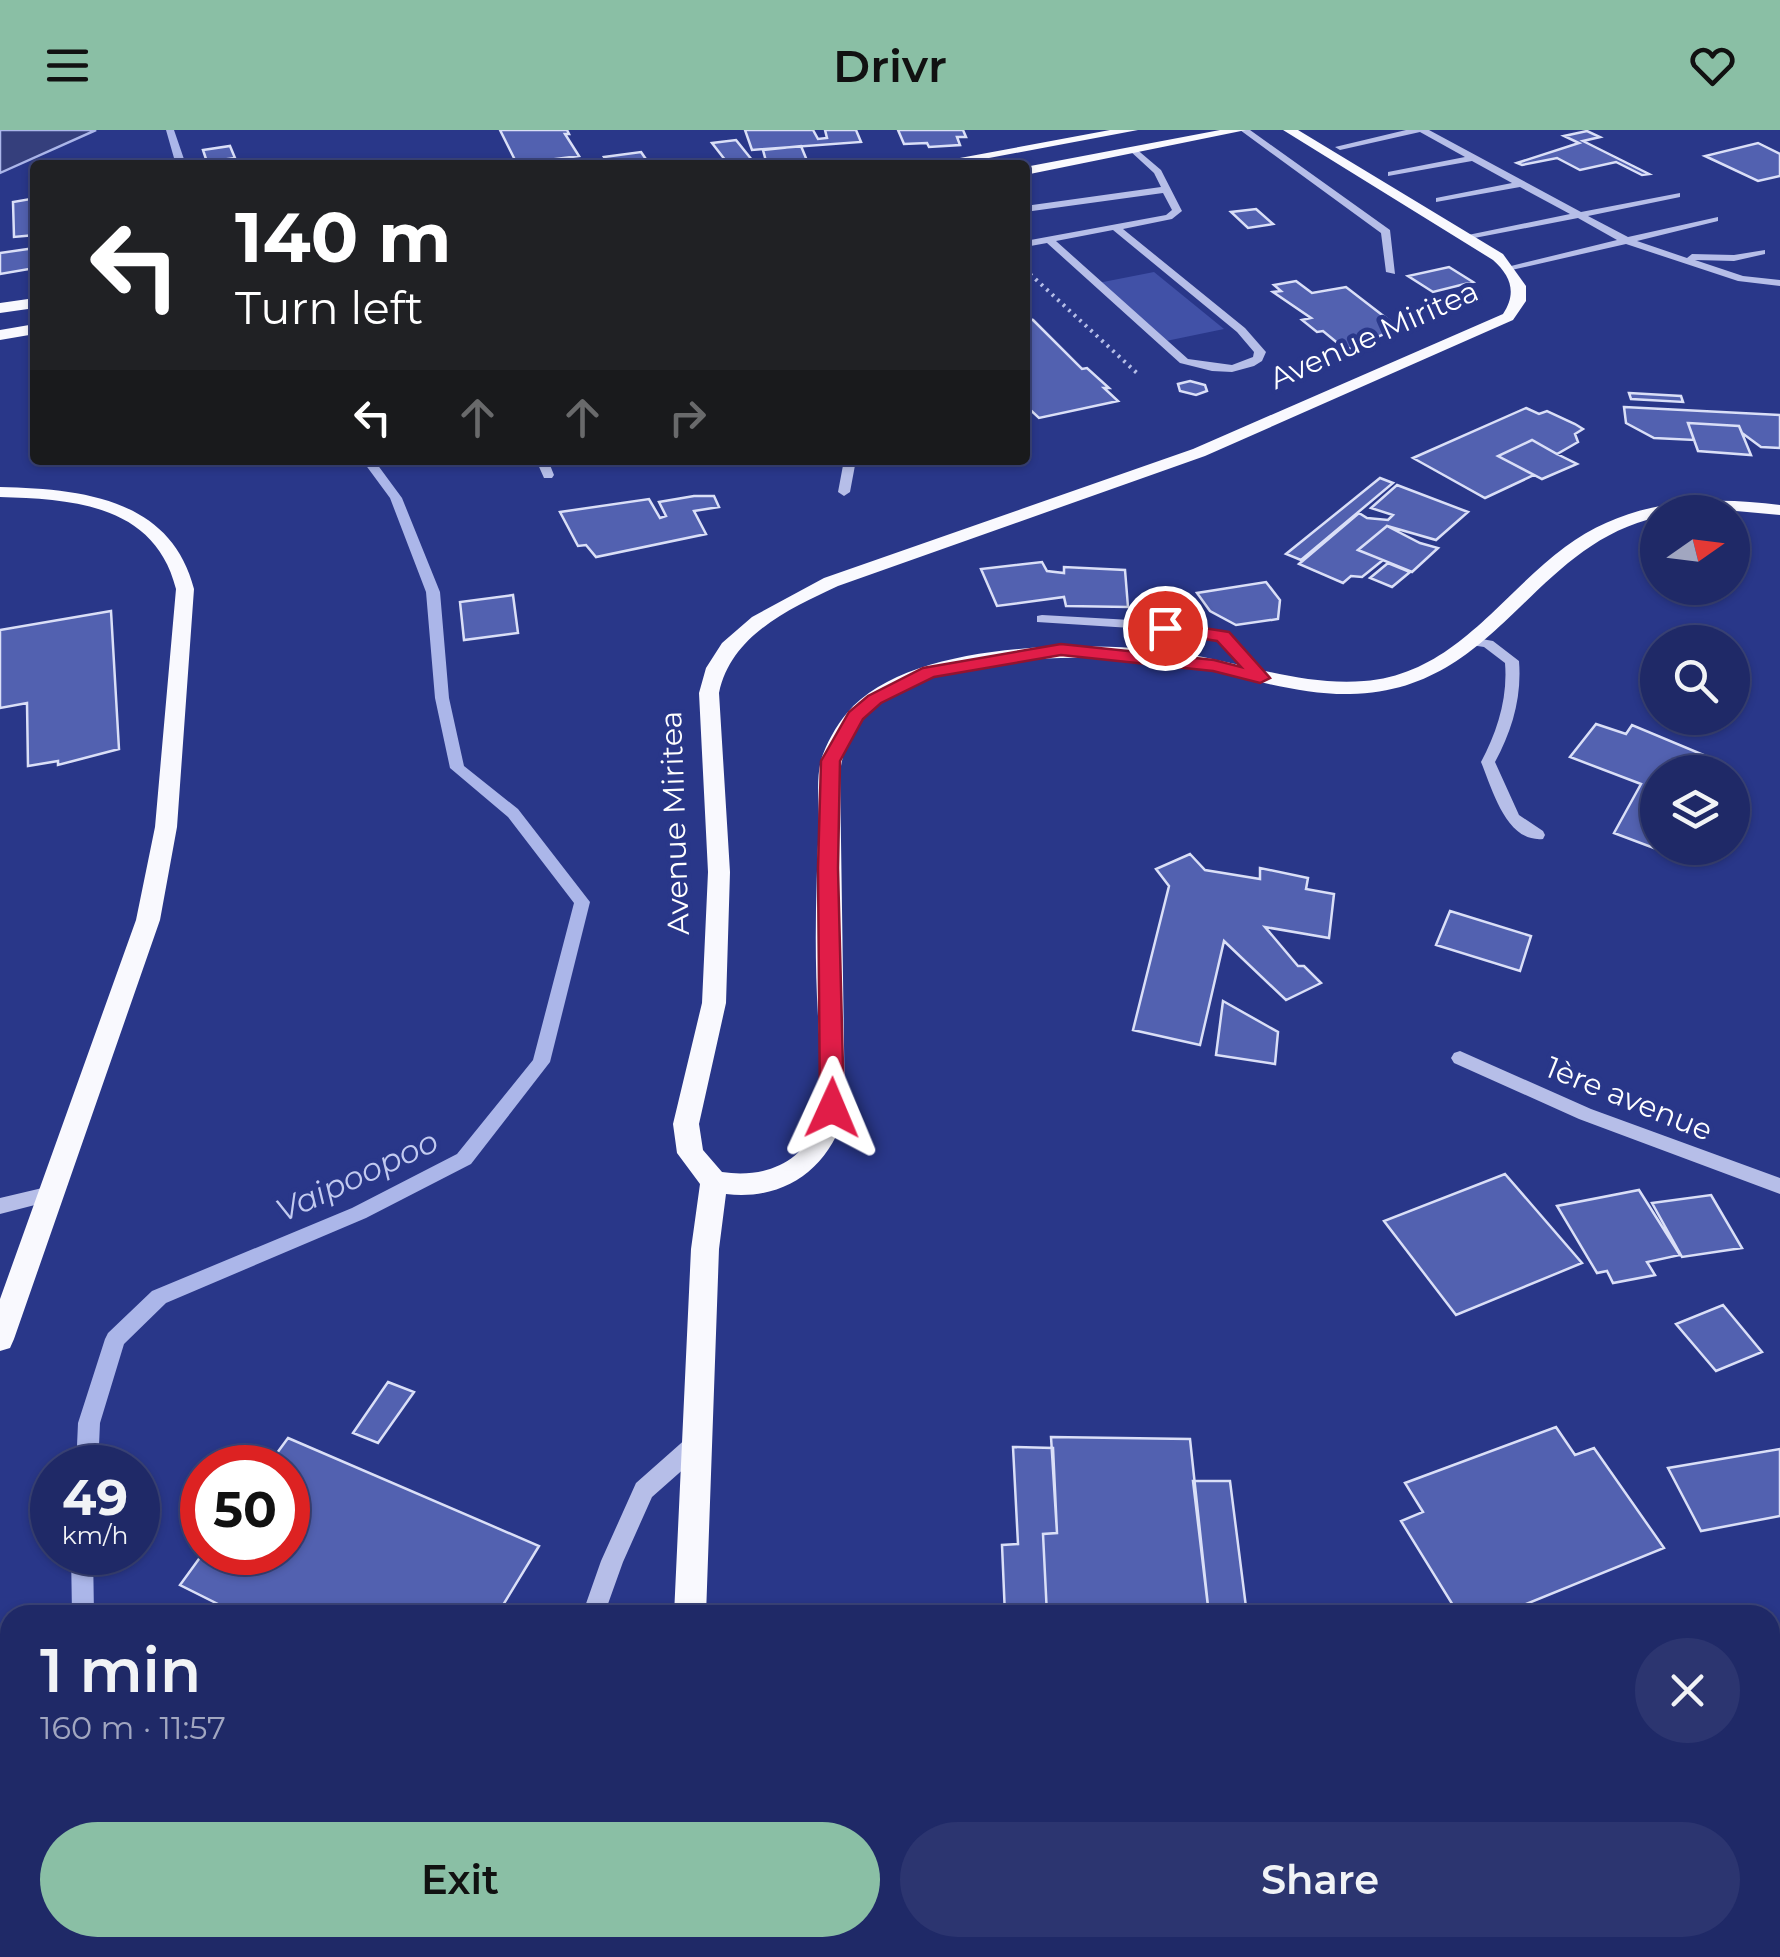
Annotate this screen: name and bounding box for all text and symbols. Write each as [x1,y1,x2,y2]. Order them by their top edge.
icon: menu [40,38,95,93]
text: Drivr [833,38,947,93]
icon: heart [1685,38,1740,93]
text: 140 m [235,194,451,280]
icon: left [70,200,200,330]
street label: Avenue Miritea [1264,272,1484,397]
text: Turn left [235,280,423,335]
icon: left [345,390,400,445]
icon: ahead [450,390,505,445]
icon: ahead [555,390,610,445]
icon: right [660,390,715,445]
north arrow [1640,495,1750,605]
map controls [1640,495,1750,865]
pin [1123,586,1208,671]
icon: arrive [1138,601,1193,656]
button: search [1640,625,1750,735]
street label: Avenue Miritea [652,710,697,936]
button: layers [1640,755,1750,865]
street label: 1ère avenue [1540,1048,1718,1149]
position arrow [780,1056,884,1160]
water label: Vaipoopoo [269,1121,444,1230]
speed limit sign: 50 [180,1445,310,1575]
text: 49 [62,1467,128,1528]
text: km/h [62,1520,128,1550]
text: 1 min [40,1634,201,1707]
button: close [1635,1638,1740,1743]
text: 160 m · 11:57 [40,1708,226,1747]
button: Exit [40,1822,880,1937]
button: Share [900,1822,1740,1937]

